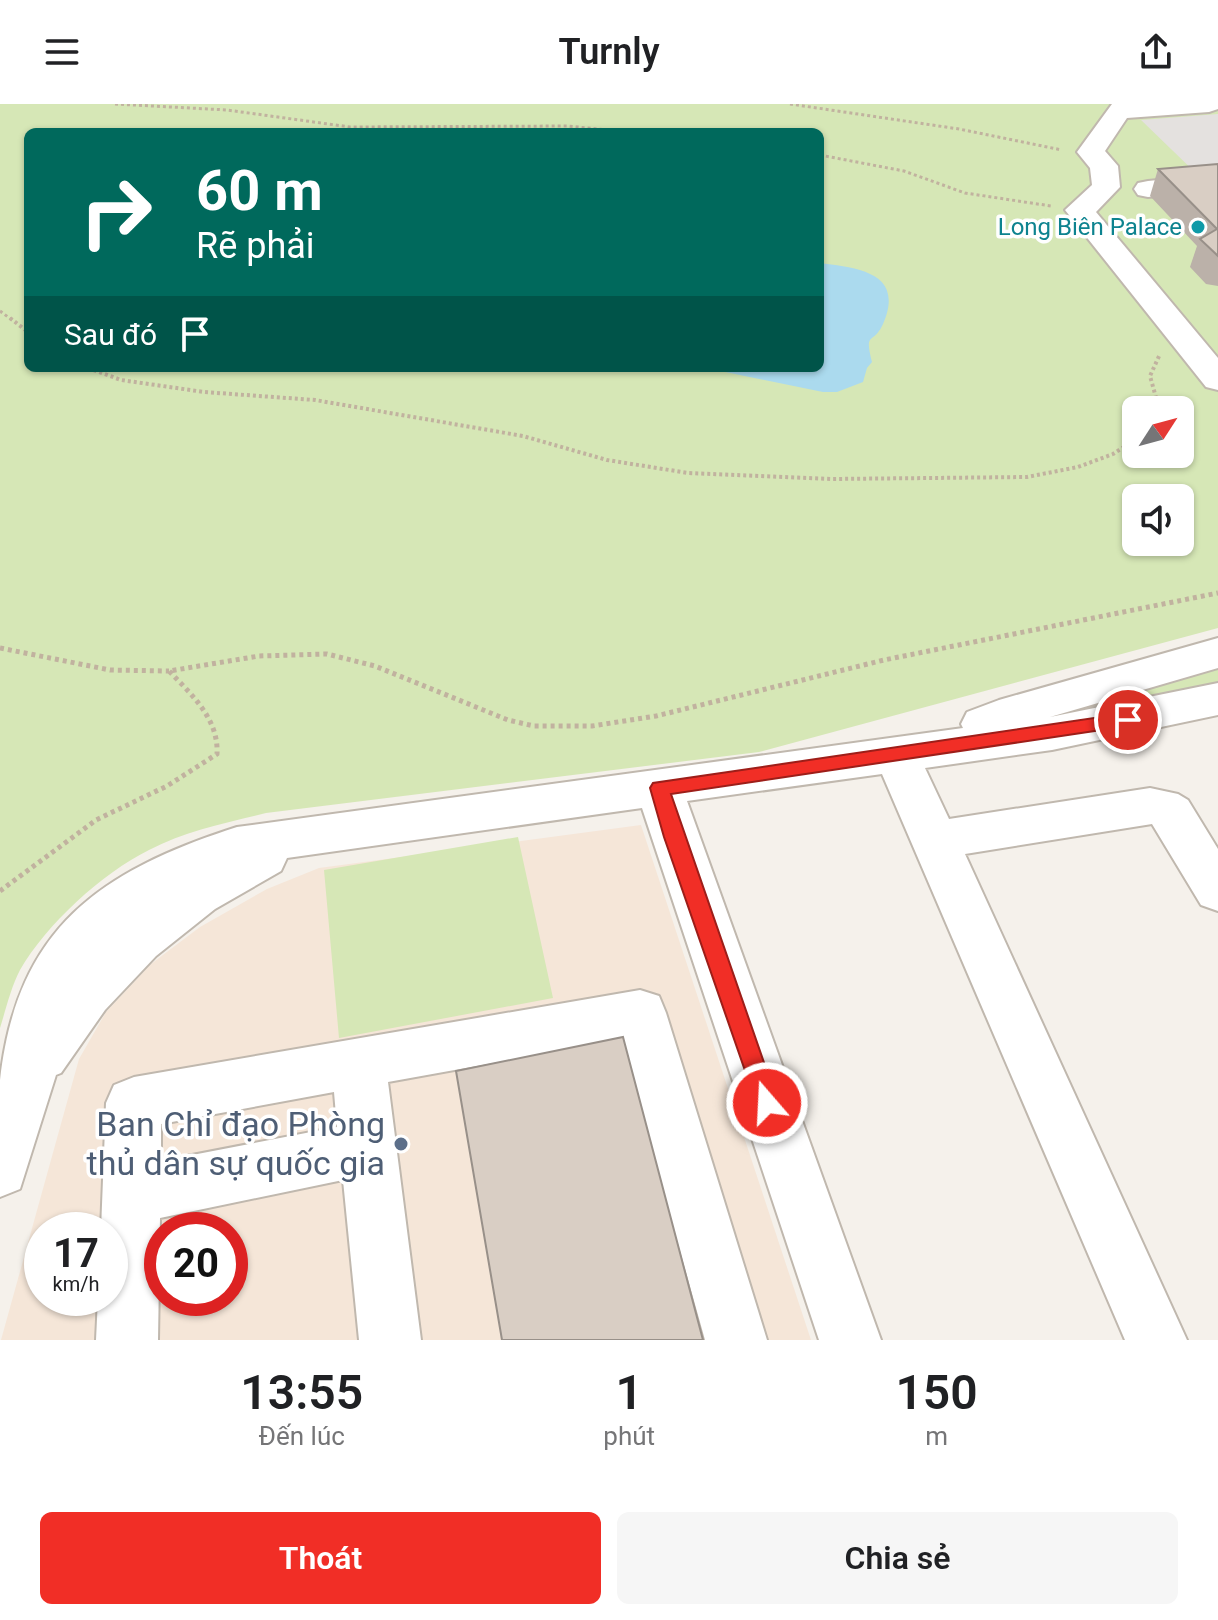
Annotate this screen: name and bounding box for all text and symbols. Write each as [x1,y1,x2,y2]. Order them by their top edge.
icon: menu [40,30,84,74]
icon: share [1134,30,1178,74]
text: Turnly [558,31,660,73]
text: 60 m [196,158,323,224]
icon: right [64,160,168,264]
place label: Long Biên Palace [998,213,1182,241]
marker: Long Biên Palace [1189,218,1207,236]
text: Rẽ phải [196,225,315,267]
icon: arrive [173,312,217,356]
text: Sau đó [64,317,157,352]
north arrow [1122,396,1194,468]
map controls [1122,396,1194,556]
button: sound [1122,484,1194,556]
pin [1094,686,1162,754]
icon: arrive [1106,698,1150,742]
position arrow [725,1061,809,1145]
place label: Ban Chỉ đạo Phòng thủ dân sự quốc gia [87,1104,385,1183]
marker: Ban Chỉ đạo Phòng thủ dân sự quốc gia [392,1135,410,1153]
speed limit sign: 20 [144,1212,248,1316]
text: 17 [53,1230,99,1277]
text: km/h [53,1272,99,1296]
text: 13:55 [240,1364,363,1421]
text: 1 [616,1364,643,1421]
text: 150 [895,1364,978,1421]
text: Đến lúc [259,1421,345,1451]
text: phút [603,1421,655,1451]
text: m [925,1421,948,1451]
button: Thoát [40,1512,601,1604]
button: Chia sẻ [617,1512,1178,1604]

